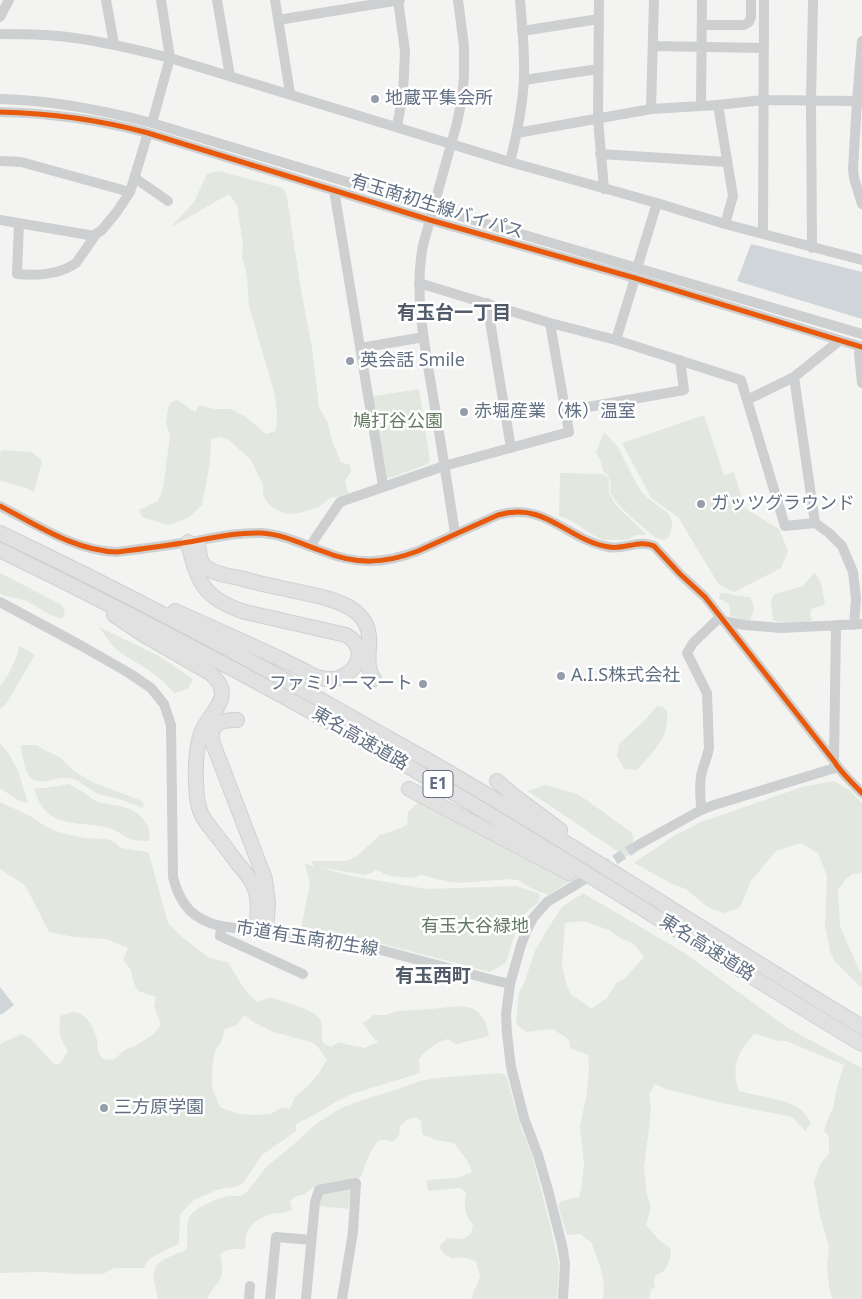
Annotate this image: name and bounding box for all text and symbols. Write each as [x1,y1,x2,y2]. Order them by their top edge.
place label: 地蔵平集会所 [385,88,493,110]
marker: 地蔵平集会所 [369,93,381,105]
street label: 有玉南初生線バイパス [348,170,526,244]
district label: 有玉台一丁目 [397,303,511,325]
place label: 英会話 Smile [360,350,465,372]
marker: 英会話 Smile [344,355,356,367]
place label: 赤堀産業（株）温室 [474,401,636,423]
marker: 赤堀産業（株）温室 [458,406,470,418]
park label: 鳩打谷公園 [353,411,443,433]
place label: ガッツグラウンド [711,493,855,515]
marker: ガッツグラウンド [695,498,707,510]
place label: A.I.S株式会社 [571,665,680,687]
marker: A.I.S株式会社 [555,670,567,682]
place label: ファミリーマート [269,673,413,695]
marker: ファミリーマート [417,678,429,690]
street label: 東名高速道路 [308,703,412,775]
road number: E1 [423,771,453,798]
street label: 東名高速道路 [655,910,759,986]
park label: 有玉大谷緑地 [421,916,529,938]
street label: 市道有玉南初生線 [234,917,380,961]
district label: 有玉西町 [395,966,471,988]
place label: 三方原学園 [114,1097,204,1119]
marker: 三方原学園 [98,1102,110,1114]

